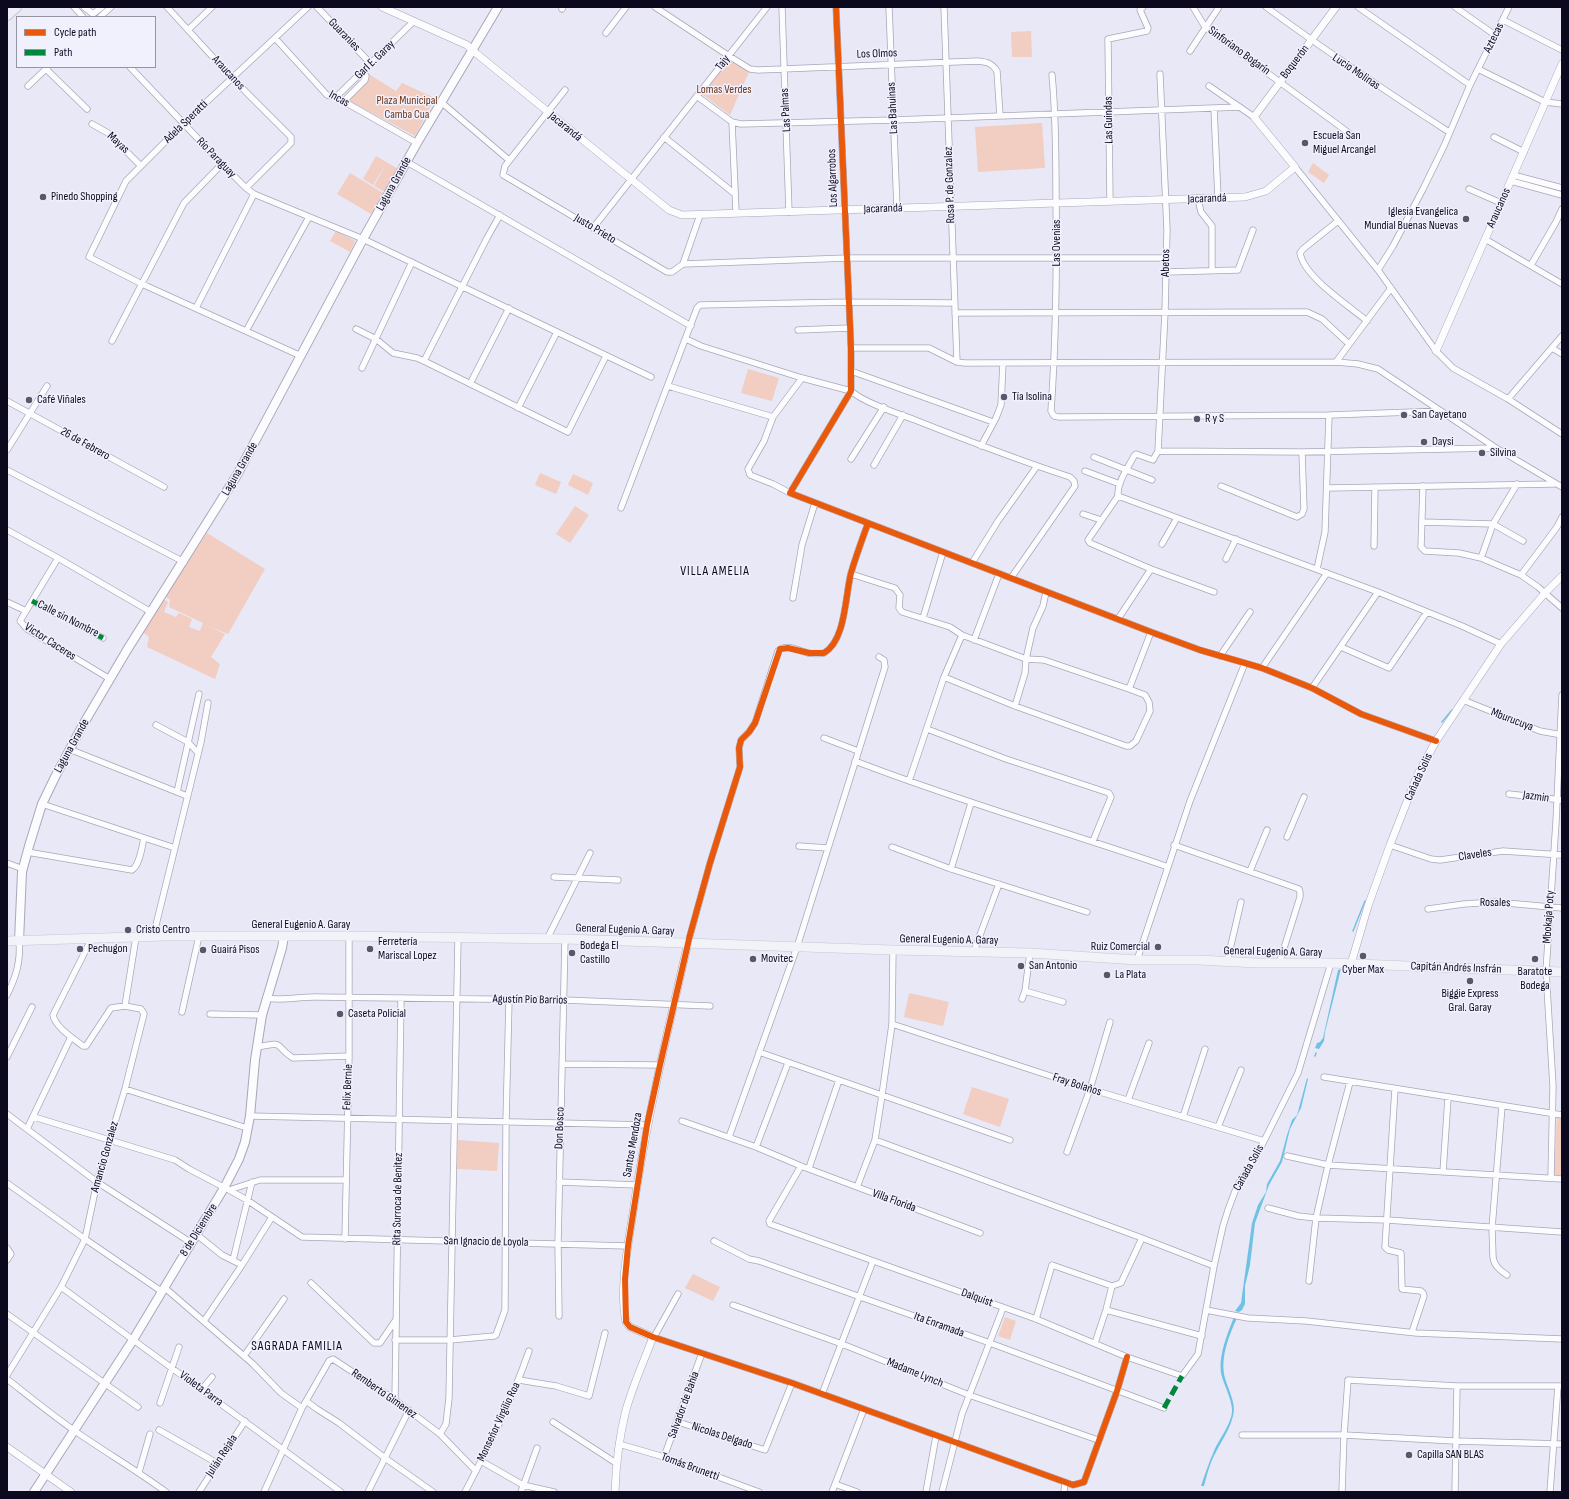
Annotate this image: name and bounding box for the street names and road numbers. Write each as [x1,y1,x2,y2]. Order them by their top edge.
street label: Guaranies [325,16,363,54]
street label: Aztecas [1481,21,1507,55]
street label: Sinforiano Bogarín [1205,24,1273,78]
street label: Garl E. Garay [352,37,398,83]
street label: Boquerón [1278,42,1312,82]
street label: Los Olmos [856,46,898,62]
street label: Lucio Molinas [1329,51,1383,93]
street label: Tajy [713,52,733,74]
street label: Araucanos [208,53,248,93]
street label: Las Bahuinas [884,82,902,134]
street label: Incas [326,88,352,110]
street label: Las Palmas [778,88,794,132]
street label: Las Guindas [1101,96,1117,144]
street label: Adela Speratti [161,97,211,147]
street label: Jacarandá [545,109,585,145]
street label: Mayas [104,129,132,157]
street label: Río Paraguay [193,135,239,181]
street label: Rosa P. de Gonzalez [941,146,959,224]
street label: Los Algarrobos [825,149,841,207]
street label: Laguna Grande [373,155,415,213]
street label: Araucanos [1484,186,1514,230]
street label: Jacarandá [1187,191,1227,207]
street label: Jacarandá [863,201,903,217]
street label: Justo Prieto [571,211,619,247]
street label: Las Ovenias [1050,220,1064,266]
street label: Abetos [1159,249,1173,277]
street label: 26 de Febrero [58,425,112,463]
street label: Laguna Grande [219,440,261,498]
street label: Calle sin Nombre [35,597,101,641]
street label: Victor Caceres [22,620,78,664]
street label: Mburucuya [1489,705,1535,735]
street label: Laguna Grande [51,717,93,775]
street label: Cañada Solis [1402,751,1436,803]
street label: Jazmin [1522,788,1550,806]
street label: Claveles [1457,845,1493,865]
street label: Mbokaja Poty [1540,890,1558,944]
street label: Rosales [1480,896,1510,910]
street label: General Eugenio A. Garay [252,918,350,932]
street label: General Eugenio A. Garay [575,921,675,939]
street label: General Eugenio A. Garay [899,932,999,948]
street label: General Eugenio A. Garay [1223,944,1323,960]
street label: Capitán Andrés Insfrán [1410,959,1502,977]
street label: Agustín Pio Barrios [492,992,568,1008]
street label: Felix Bernie [340,1064,356,1110]
street label: Fray Bolaños [1051,1070,1103,1100]
street label: Don Bosco [552,1107,568,1149]
street label: Santos Mendoza [620,1111,646,1179]
street label: Amancio Gonzalez [88,1120,122,1194]
street label: Cañada Solis [1230,1142,1268,1194]
street label: Rita Surroca de Benitez [390,1152,406,1246]
street label: Villa Florida [870,1186,918,1216]
street label: 8 de Diciembre [177,1201,221,1259]
street label: San Ignacio de Loyola [443,1234,529,1250]
street label: Dalquist [959,1286,995,1310]
street label: Ita Enramada [912,1309,966,1341]
street label: Madame Lynch [885,1355,945,1391]
street label: Remberto Gimenez [348,1366,420,1422]
street label: Violeta Parra [176,1368,226,1410]
street label: Salvador de Bahia [665,1370,703,1440]
street label: Monseñor Virgilio Roa [474,1380,524,1464]
street label: Nicolas Delgado [690,1419,754,1453]
street label: Julián Rejala [203,1432,241,1480]
street label: Tomás Brunetti [659,1450,721,1484]

